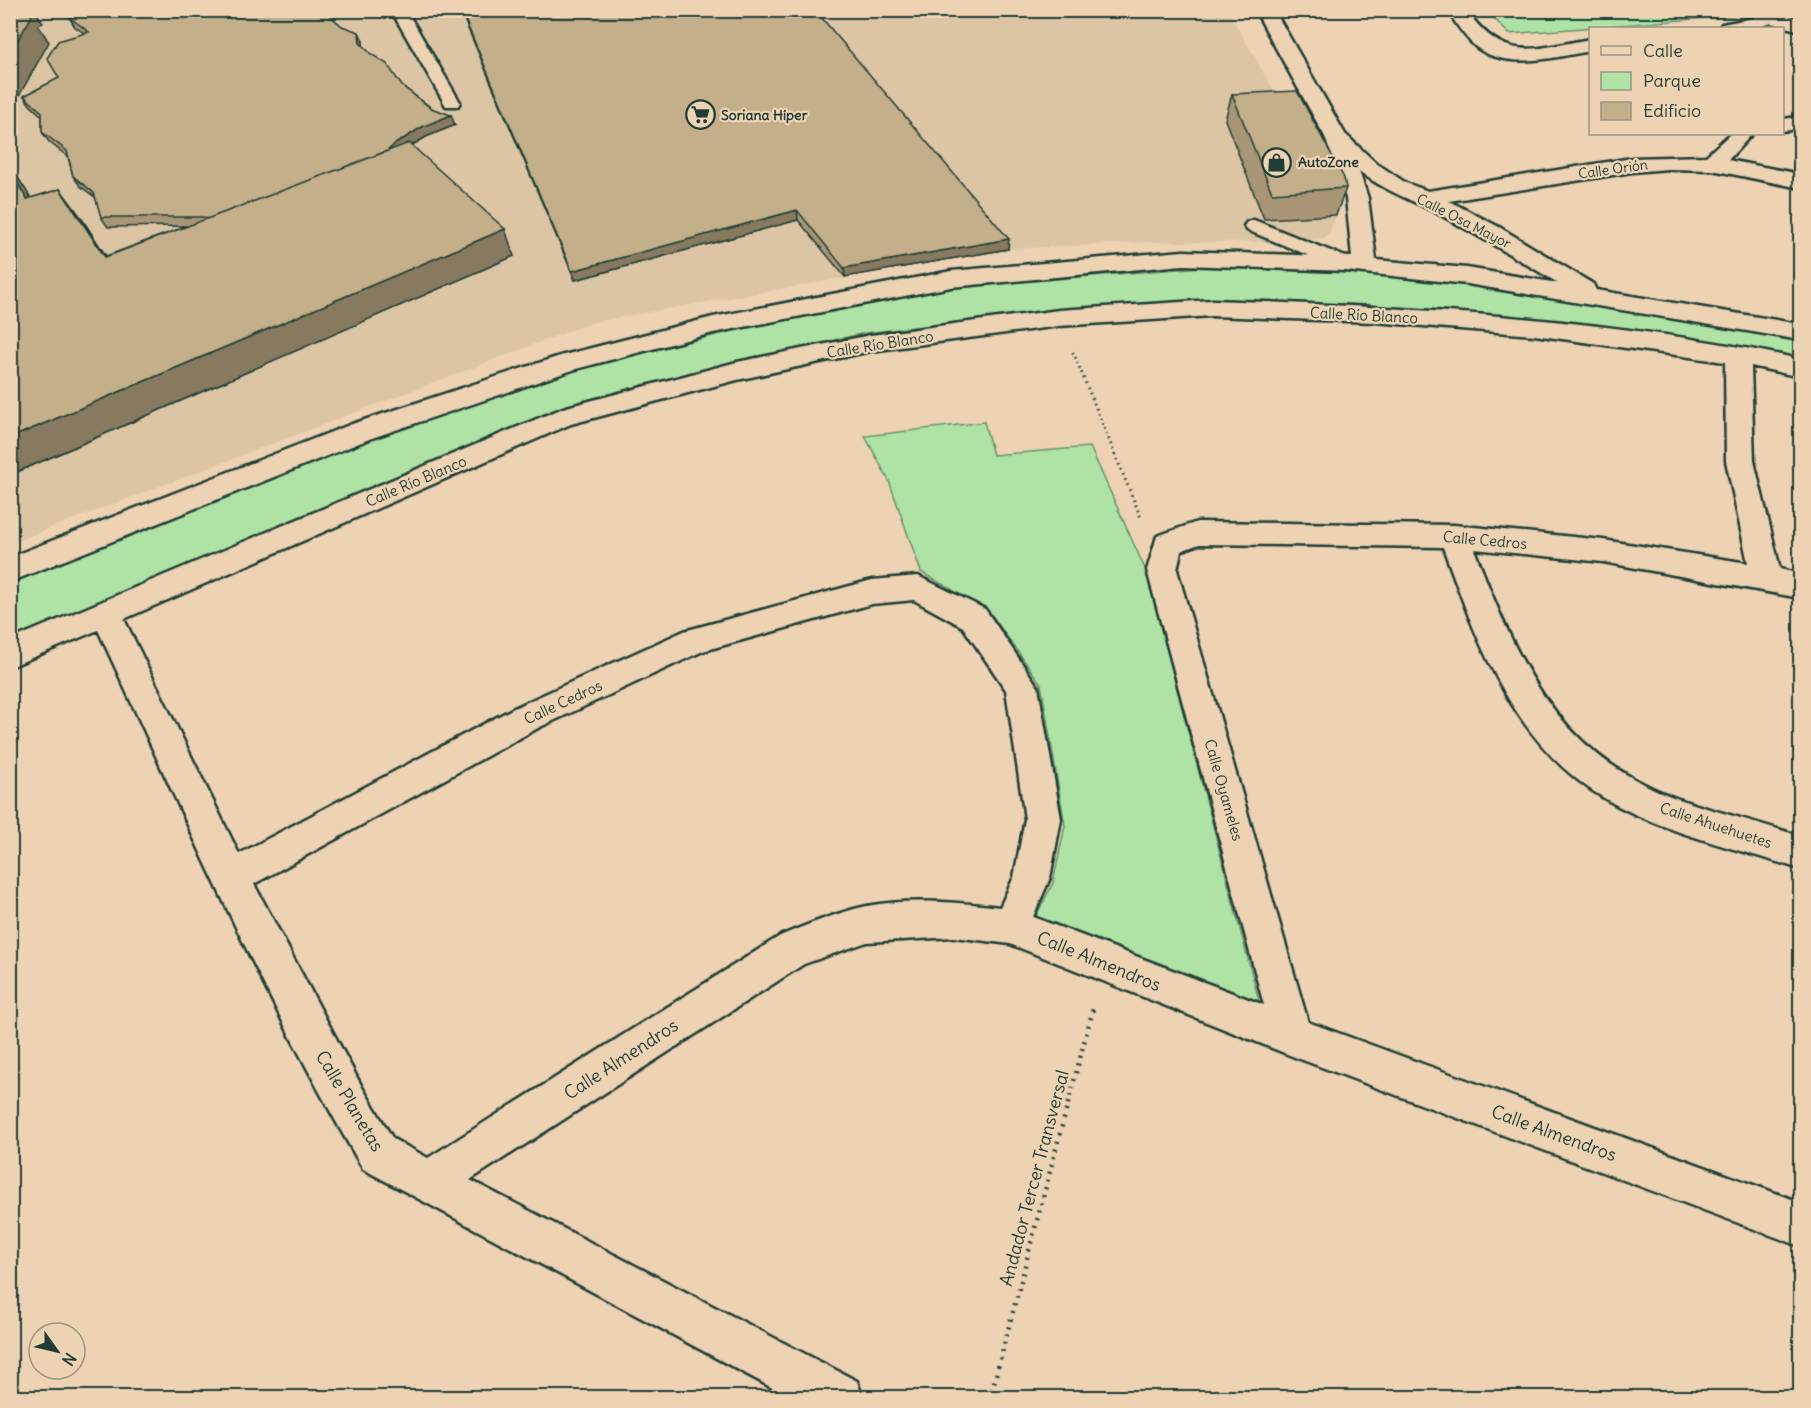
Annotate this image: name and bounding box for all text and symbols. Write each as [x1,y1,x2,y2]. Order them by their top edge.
legend [1589,27,1784,135]
text: Calle [1643,39,1683,62]
text: Parque [1643,69,1701,92]
supermarket icon: Soriana Híper [684,99,716,131]
text: Edificio [1643,99,1701,122]
place label: Soriana Híper [721,106,808,124]
shop icon: AutoZone [1261,146,1293,178]
place label: AutoZone [1298,153,1359,171]
street label: Calle Orión [1577,155,1649,183]
street label: Calle Osa Mayor [1414,189,1514,253]
street label: Calle Río Blanco [1310,303,1418,327]
street label: Calle Río Blanco [825,326,935,362]
street label: Calle Río Blanco [363,451,469,511]
street label: Calle Cedros [1442,527,1528,553]
street label: Calle Cedros [521,676,605,728]
street label: Calle Oyameles [1200,737,1248,843]
street label: Calle Ahuehuetes [1658,798,1775,852]
street label: Calle Almendros [1034,926,1164,996]
street label: Calle Almendros [560,1014,682,1104]
street label: Calle Planetas [311,1046,389,1156]
street label: Andador Tercer Transversal [994,1067,1074,1289]
street label: Calle Almendros [1488,1100,1620,1166]
north arrow [27,1321,87,1381]
text: N [58,1349,81,1370]

